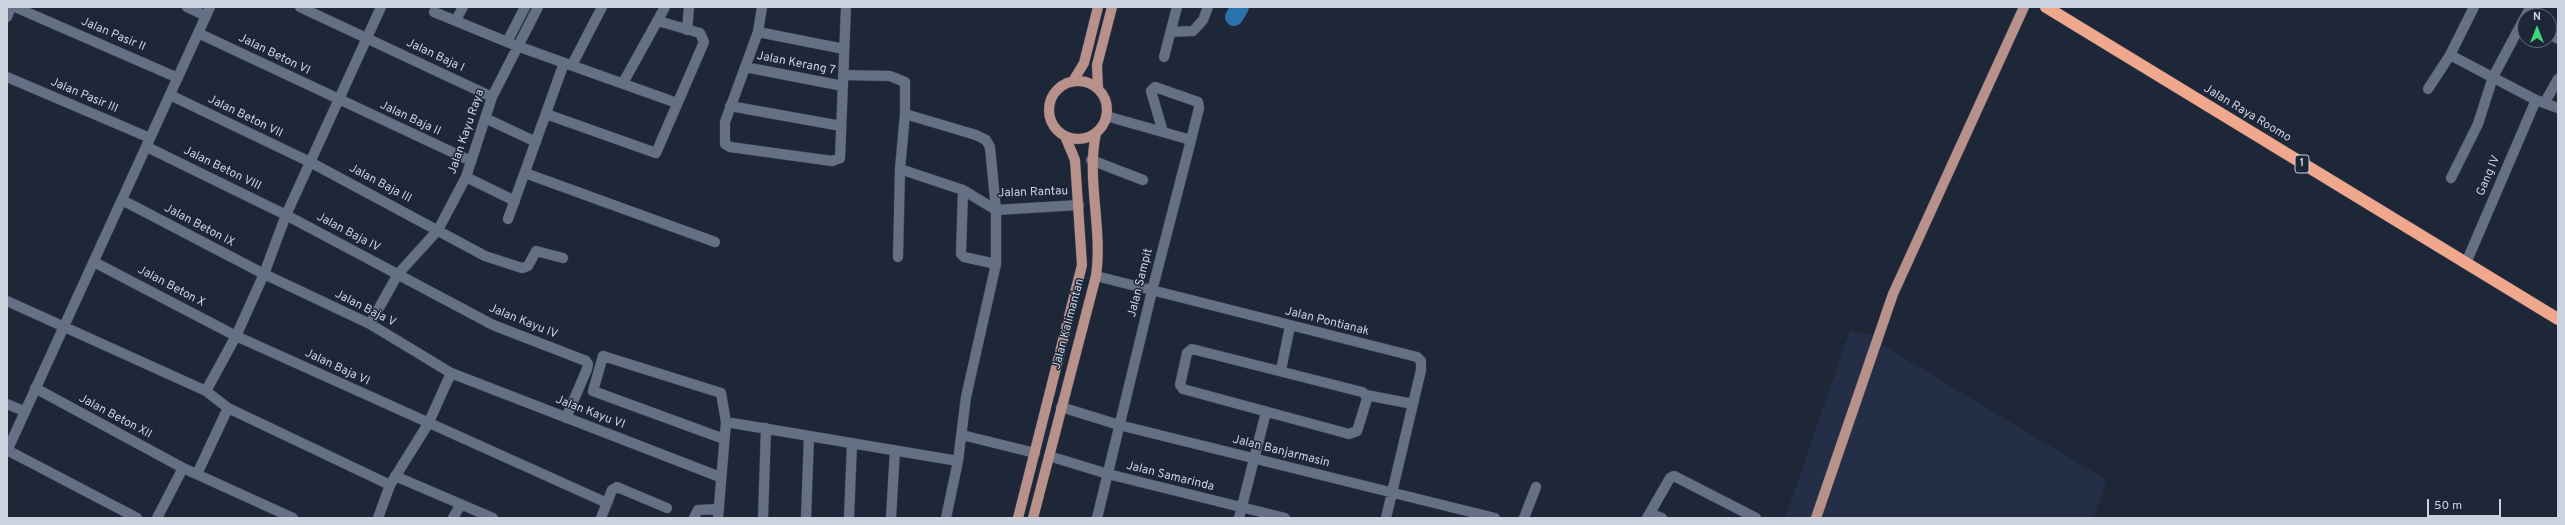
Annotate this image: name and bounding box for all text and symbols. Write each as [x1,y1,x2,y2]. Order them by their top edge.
north arrow [2517,8,2557,48]
text: N [2533,10,2541,24]
street label: Jalan Pasir II [79,15,147,55]
street label: Jalan Beton VI [236,31,312,79]
street label: Jalan Baja I [404,36,466,76]
street label: Jalan Kerang 7 [755,49,837,79]
street label: Jalan Pasir III [48,75,120,117]
street label: Jalan Raya Roomo [2201,82,2293,146]
street label: Jalan Kayu Raya [446,88,488,176]
street label: Jalan Beton VII [205,93,285,141]
street label: Jalan Baja II [377,99,443,139]
street label: Jalan Beton VIII [181,144,263,194]
street label: Gang IV [2474,154,2504,198]
road number: 1 [2295,155,2309,173]
street label: Jalan Baja III [346,161,414,207]
street label: Jalan Rantau [998,185,1068,201]
street label: Jalan Beton IX [161,201,237,251]
street label: Jalan Baja IV [314,210,382,256]
street label: Jalan Sampit [1125,247,1157,319]
street label: Jalan Beton X [135,263,207,311]
street label: Jalan Kalimantan [1050,277,1088,371]
street label: Jalan Baja V [332,287,398,331]
street label: Jalan Kayu IV [486,302,560,342]
street label: Jalan Pontianak [1283,305,1371,339]
street label: Jalan Baja VI [302,347,372,389]
street label: Jalan Beton XII [76,392,154,442]
street label: Jalan Kayu VI [553,393,627,433]
street label: Jalan Banjarmasin [1231,433,1331,471]
street label: Jalan Samarinda [1125,459,1215,495]
scale bar [2429,491,2503,517]
text: 50 m [2434,498,2462,514]

